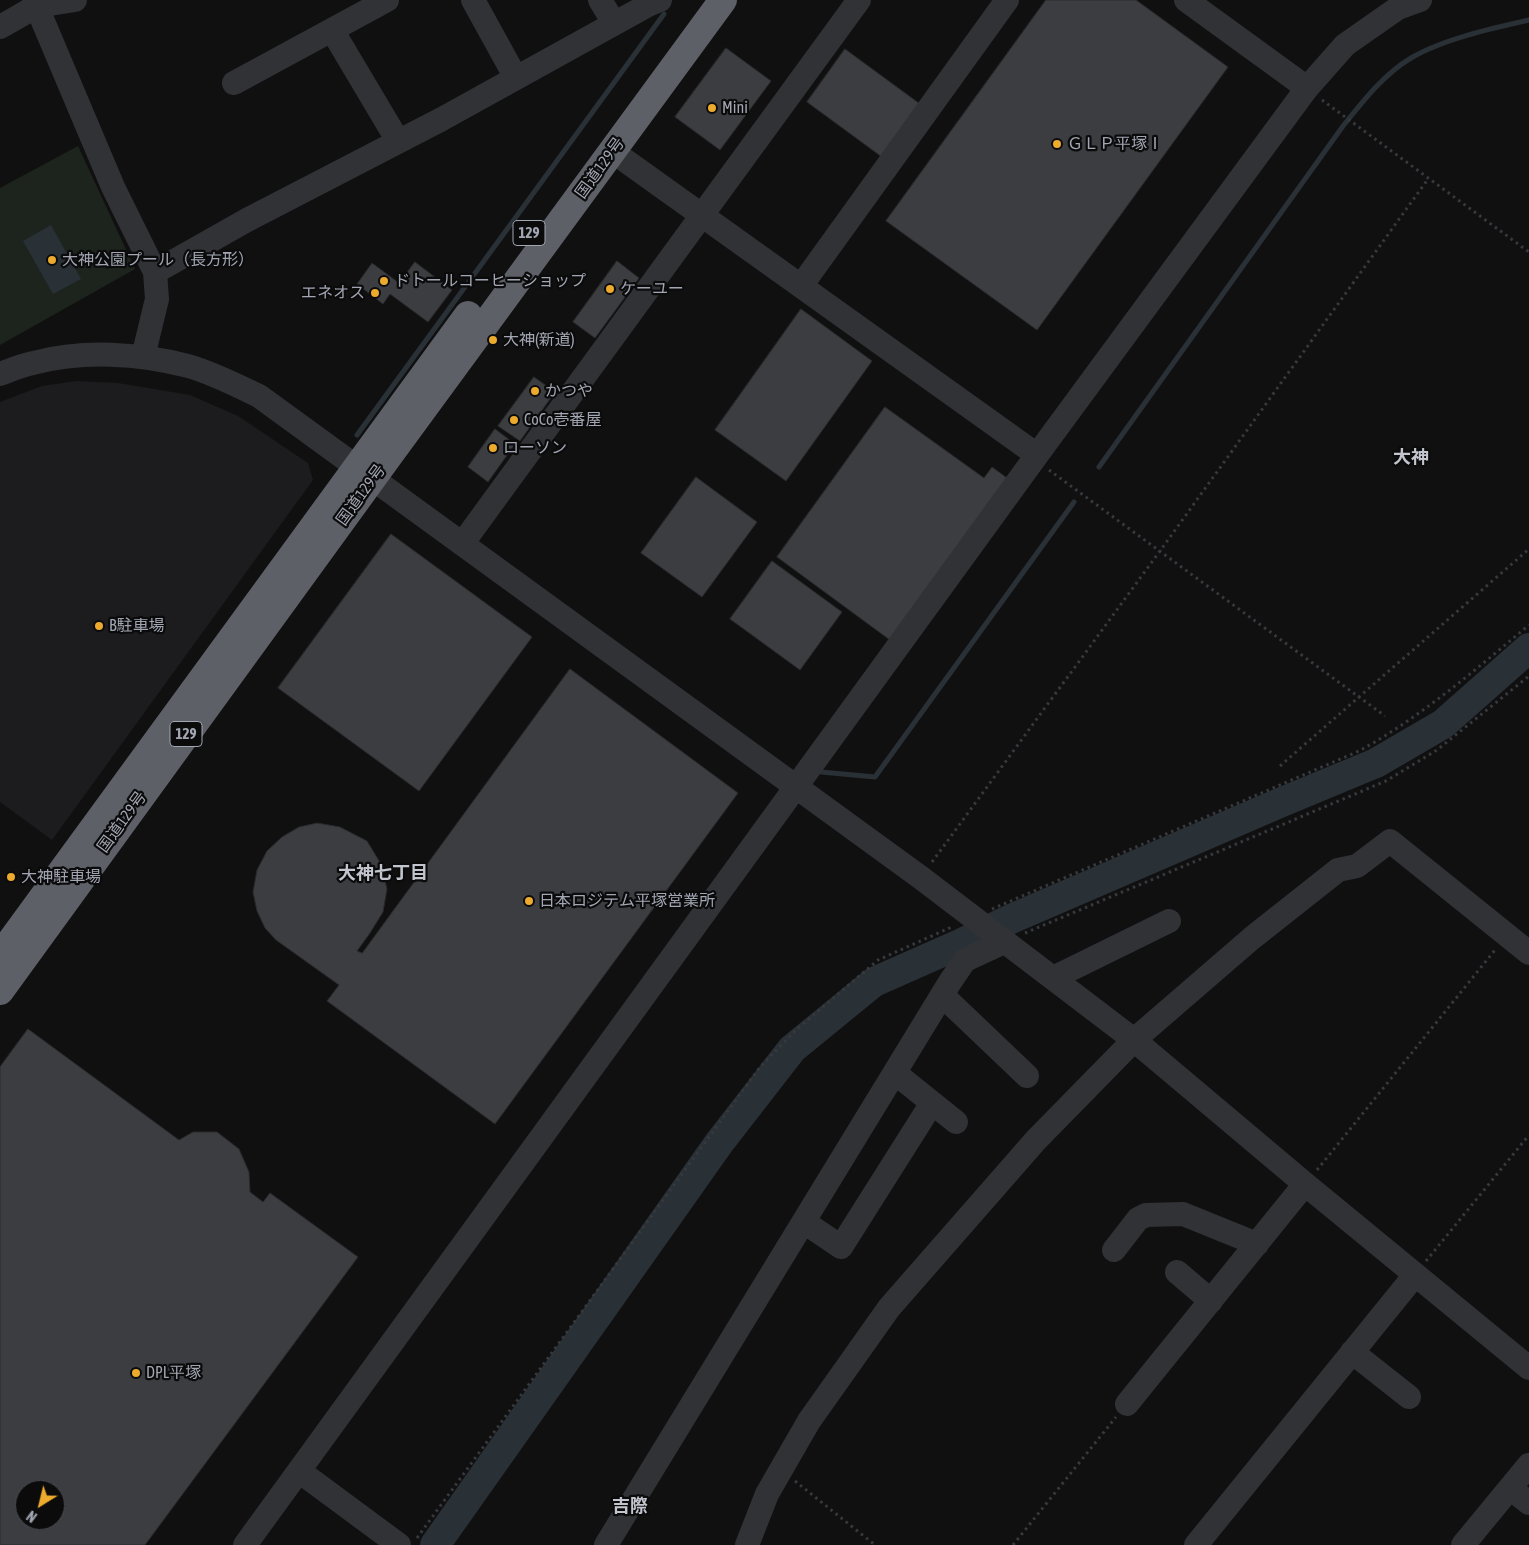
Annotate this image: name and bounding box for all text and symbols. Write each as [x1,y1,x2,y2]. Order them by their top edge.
place label: Mini [722,98,748,118]
marker: Mini [706,102,718,114]
street label: 国道129号 [571,134,629,202]
place label: ＧＬＰ平塚Ⅰ [1067,134,1163,154]
marker: ＧＬＰ平塚Ⅰ [1051,138,1063,150]
road number: 129 [513,220,545,246]
place label: 大神公園プール（長方形） [62,250,254,270]
marker: 大神公園プール（長方形） [46,254,58,266]
place label: ドトールコーヒーショップ [394,271,586,291]
marker: ドトールコーヒーショップ [378,275,390,287]
place label: ケーユー [620,279,684,299]
place label: エネオス [301,283,365,303]
marker: ケーユー [604,283,616,295]
marker: エネオス [369,287,381,299]
place label: 大神(新道) [503,330,575,350]
marker: 大神(新道) [487,334,499,346]
place label: かつや [545,381,593,401]
marker: かつや [529,385,541,397]
place label: CoCo壱番屋 [524,410,601,430]
marker: CoCo壱番屋 [508,414,520,426]
place label: ローソン [503,438,567,458]
marker: ローソン [487,442,499,454]
district label: 大神 [1393,446,1429,468]
street label: 国道129号 [332,461,390,529]
place label: B駐車場 [109,616,165,636]
marker: B駐車場 [93,620,105,632]
road number: 129 [170,722,202,746]
street label: 国道129号 [93,788,151,856]
district label: 大神七丁目 [338,862,428,884]
place label: 大神駐車場 [21,867,101,887]
marker: 大神駐車場 [5,871,17,883]
place label: 日本ロジテム平塚営業所 [539,891,715,911]
marker: 日本ロジテム平塚営業所 [523,895,535,907]
place label: DPL平塚 [146,1363,201,1383]
marker: DPL平塚 [130,1367,142,1379]
north arrow [15,1480,65,1530]
district label: 吉際 [612,1495,648,1517]
text: N [24,1507,40,1525]

